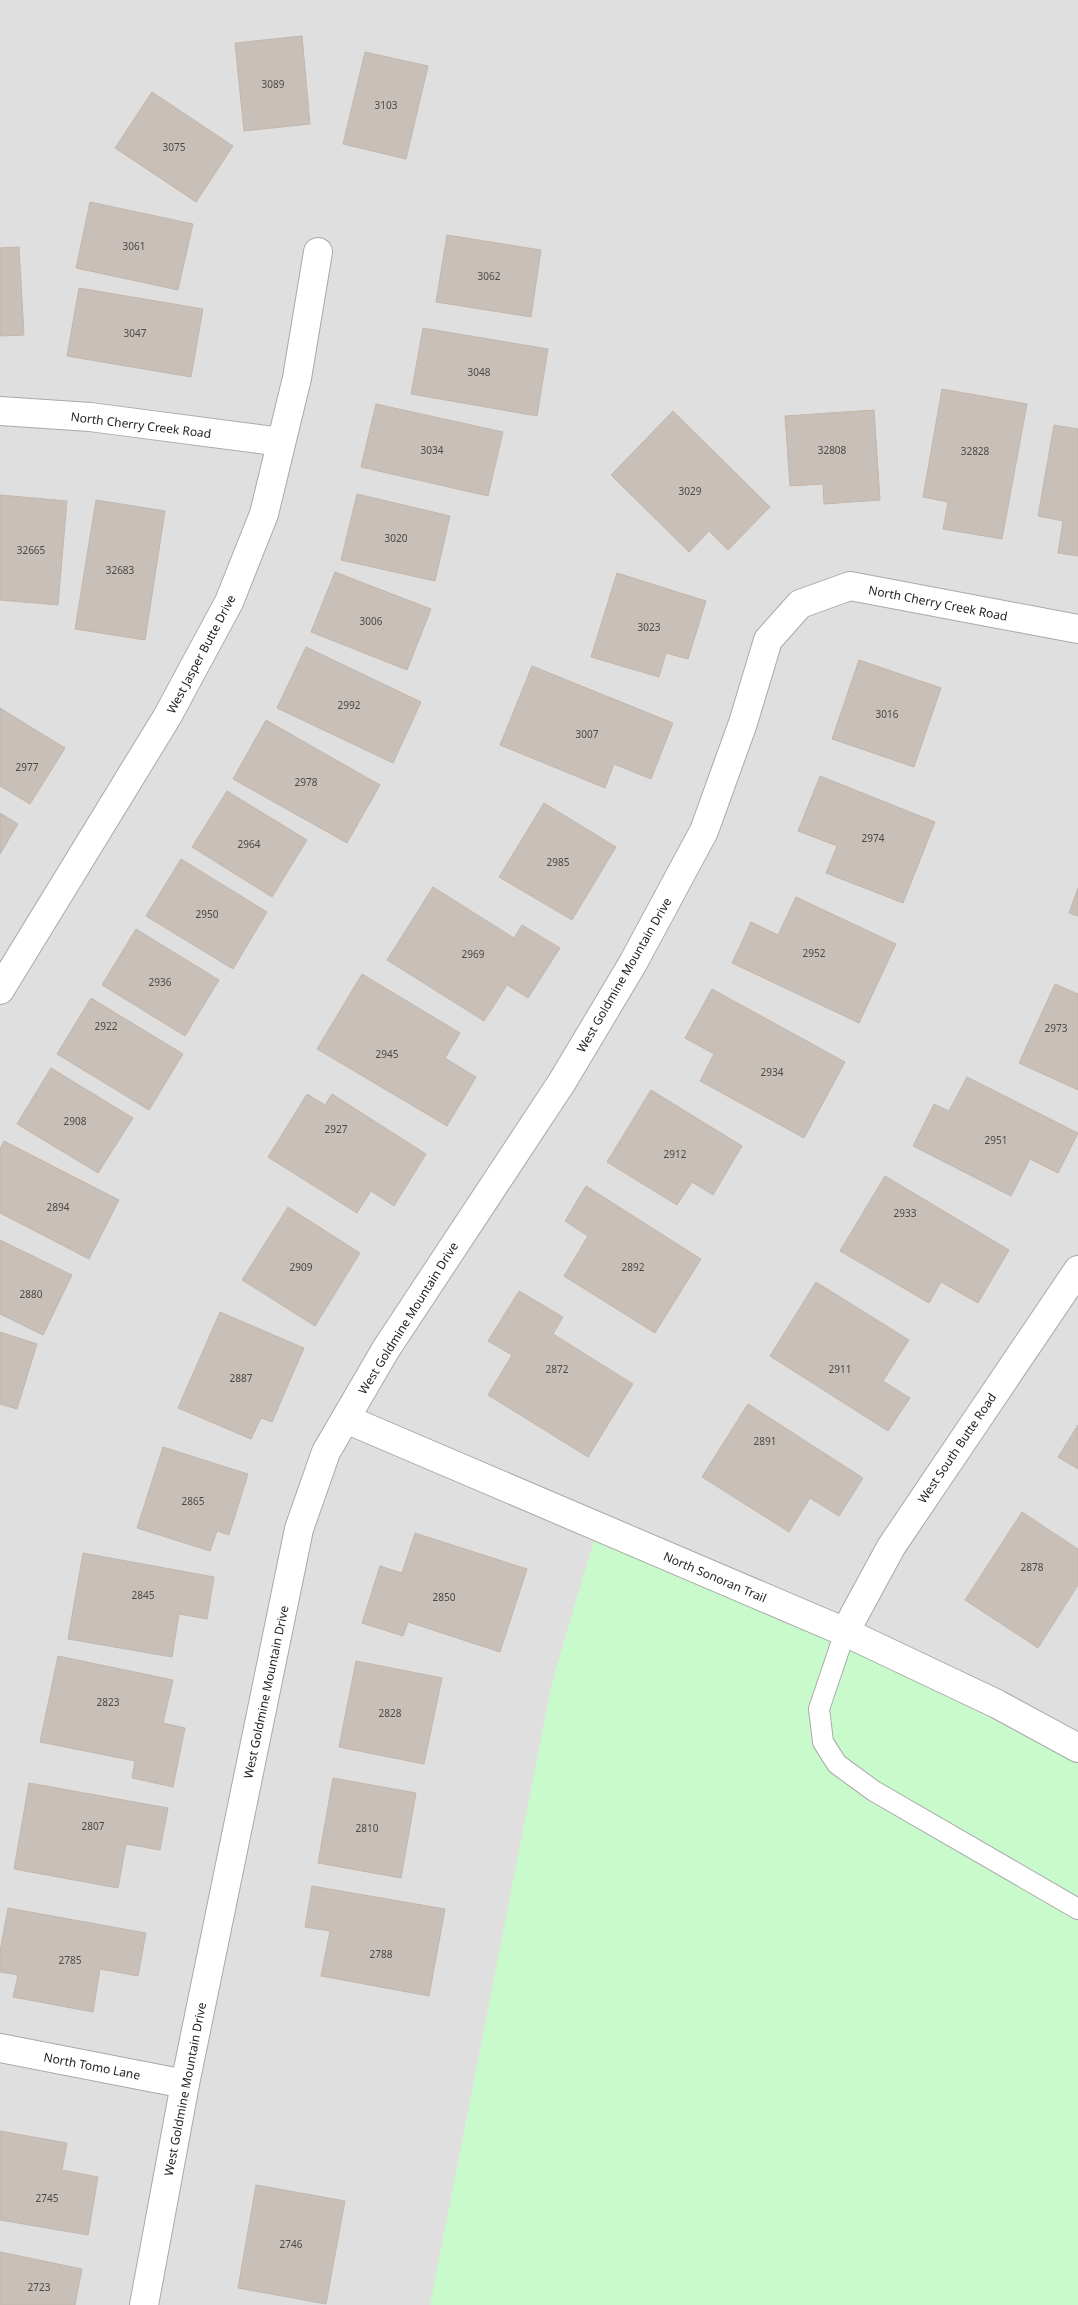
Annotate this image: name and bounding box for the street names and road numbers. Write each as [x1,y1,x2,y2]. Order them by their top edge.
street label: North Cherry Creek Road [70,408,212,442]
street label: North Cherry Creek Road [867,581,1009,625]
street label: West Jasper Butte Drive [162,591,240,716]
street label: West Goldmine Mountain Drive [573,894,676,1056]
street label: West Goldmine Mountain Drive [354,1239,462,1397]
street label: West South Butte Road [914,1390,1000,1506]
street label: North Sonoran Trail [661,1548,769,1606]
street label: West Goldmine Mountain Drive [239,1604,293,1780]
street label: West Goldmine Mountain Drive [160,2001,210,2177]
street label: North Tomo Lane [42,2048,142,2084]

